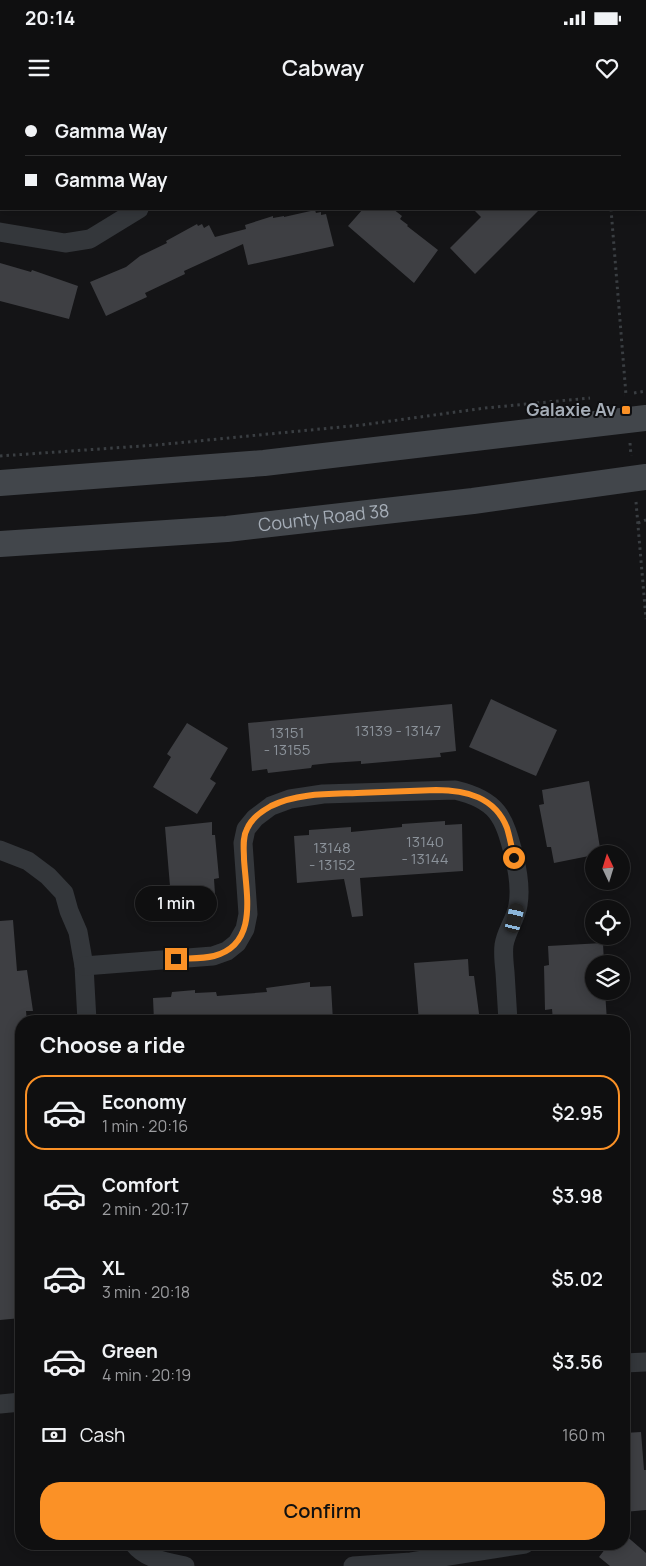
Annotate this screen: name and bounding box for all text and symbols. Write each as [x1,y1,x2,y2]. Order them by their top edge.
text: 20:14 [25,5,75,31]
text: Cabway [282,53,364,83]
icon: menu [25,54,53,82]
icon: heart [593,54,621,82]
text: Gamma Way [55,118,167,144]
text: Gamma Way [55,167,167,193]
place label: Galaxie Av [526,397,616,421]
marker: Galaxie Av [620,404,632,416]
street label: County Road 38 [257,498,391,536]
house number: 13139 - 13147 [355,720,441,741]
house number: 13151 - 13155 [264,722,310,760]
house number: 13140 - 13144 [401,831,449,869]
house number: 13148 - 13152 [309,837,355,875]
north arrow [585,845,630,890]
map controls [585,845,630,1000]
route start [503,847,525,869]
callout: 1 min [135,886,217,922]
text: 1 min [157,892,195,914]
button: locate [585,900,630,945]
car [504,902,525,934]
route end [165,948,187,970]
button: layers [585,955,630,1000]
text: Choose a ride [40,1030,185,1060]
text: Economy [102,1089,186,1115]
icon: car [42,1090,87,1135]
text: $2.95 [552,1100,603,1126]
text: 1 min · 20:16 [102,1115,188,1137]
text: Comfort [102,1172,179,1198]
icon: car [42,1173,87,1218]
text: $3.98 [552,1183,603,1209]
text: 2 min · 20:17 [102,1198,189,1220]
text: XL [102,1255,125,1281]
icon: car [42,1256,87,1301]
text: $5.02 [551,1266,603,1292]
text: 3 min · 20:18 [102,1281,190,1303]
text: Green [102,1338,158,1364]
icon: car [42,1339,87,1384]
text: $3.56 [552,1349,603,1375]
text: 4 min · 20:19 [102,1364,191,1386]
icon: cash [40,1421,68,1449]
text: Cash [80,1422,125,1448]
text: 160 m [562,1424,605,1446]
button: Confirm [40,1482,605,1540]

